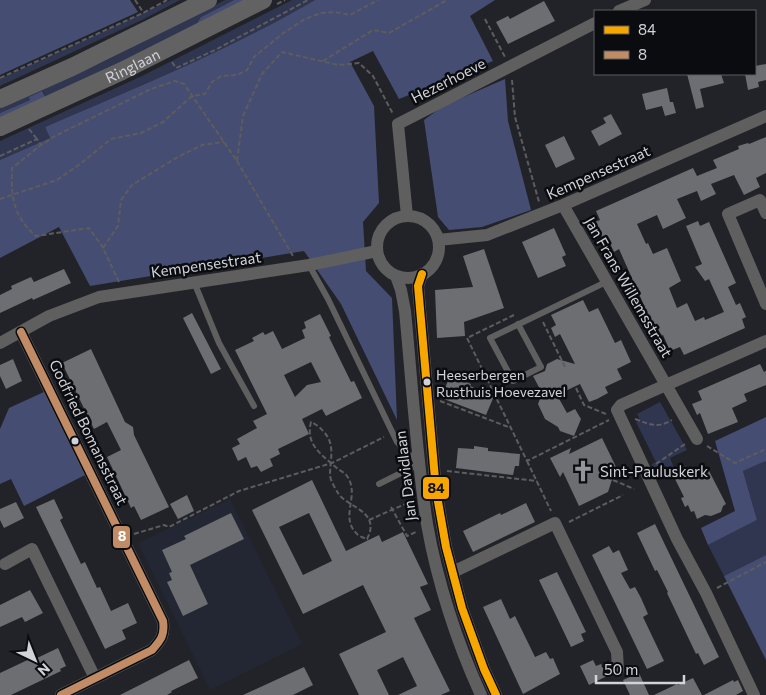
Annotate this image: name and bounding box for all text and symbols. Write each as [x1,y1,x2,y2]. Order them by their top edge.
legend [594,10,756,75]
text: 84 [638,20,656,38]
street label: Ringlaan [102,44,163,87]
text: 8 [638,45,647,63]
street label: Hezerhoeve [408,54,488,106]
street label: Kempensestraat [544,141,652,203]
street label: Jan Frans Willemsstraat [581,214,677,360]
street label: Kempensestraat [150,247,262,281]
street label: Godfried Bomansstraat [46,356,132,508]
place label: Heeserbergen Rusthuis Hoevezavel [436,366,566,400]
marker: Heeserbergen Rusthuis Hoevezavel [422,377,432,387]
street label: Jan Davidlaan [391,430,419,522]
unlabelled marker [70,436,80,446]
church icon: Sint-Pauluskerk [570,458,596,484]
place label: Sint-Pauluskerk [600,462,708,480]
line badge: 84 [422,476,450,500]
text: 84 [427,479,445,496]
line badge: 8 [112,525,131,549]
text: 8 [118,527,127,544]
north arrow [10,635,60,685]
scale bar [596,652,684,684]
text: N [35,660,54,680]
text: 50 m [604,660,638,678]

